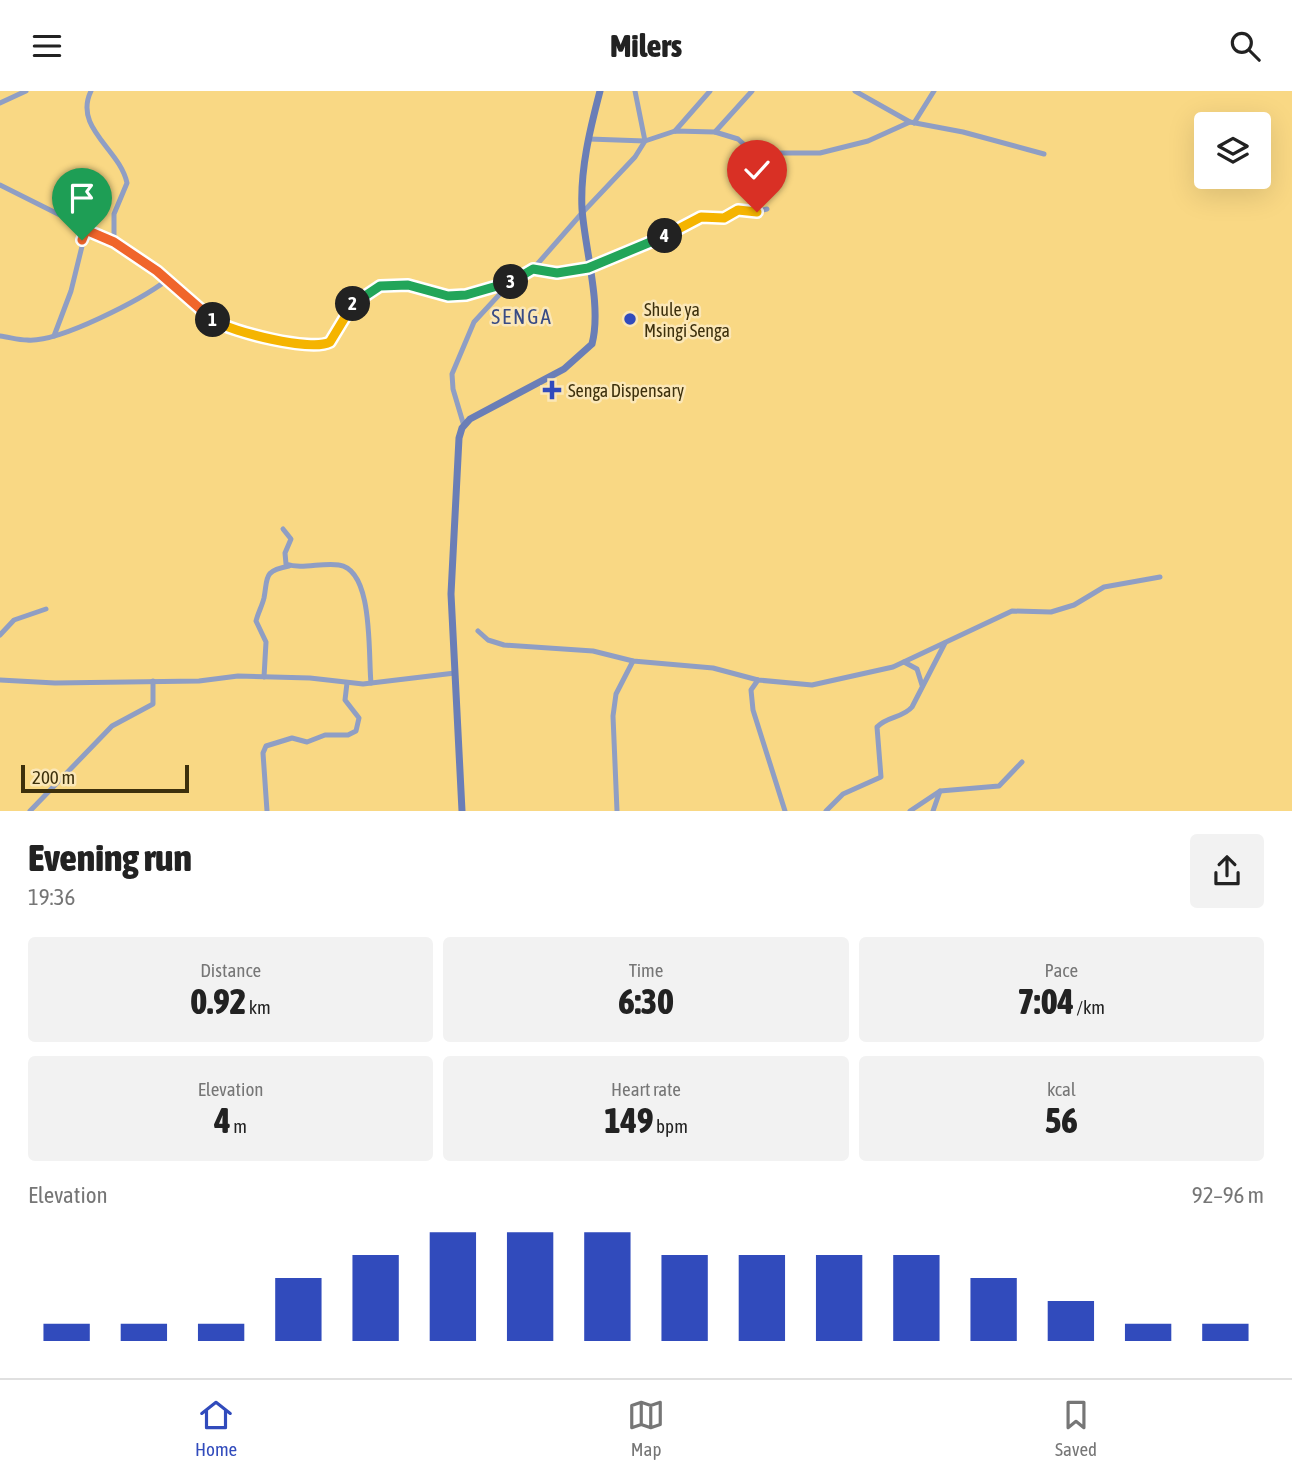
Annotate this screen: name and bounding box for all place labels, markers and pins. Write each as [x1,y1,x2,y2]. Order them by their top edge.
pin [727,140,787,212]
pin [52,168,112,240]
pin: 4 [648,219,682,253]
pin: 3 [494,265,528,299]
pin: 2 [336,287,370,321]
place label: Shule ya Msingi Senga [644,299,730,341]
pin: 1 [196,303,230,337]
marker: Shule ya Msingi Senga [622,311,638,327]
marker: Senga Dispensary [542,380,562,400]
place label: Senga Dispensary [568,380,684,401]

